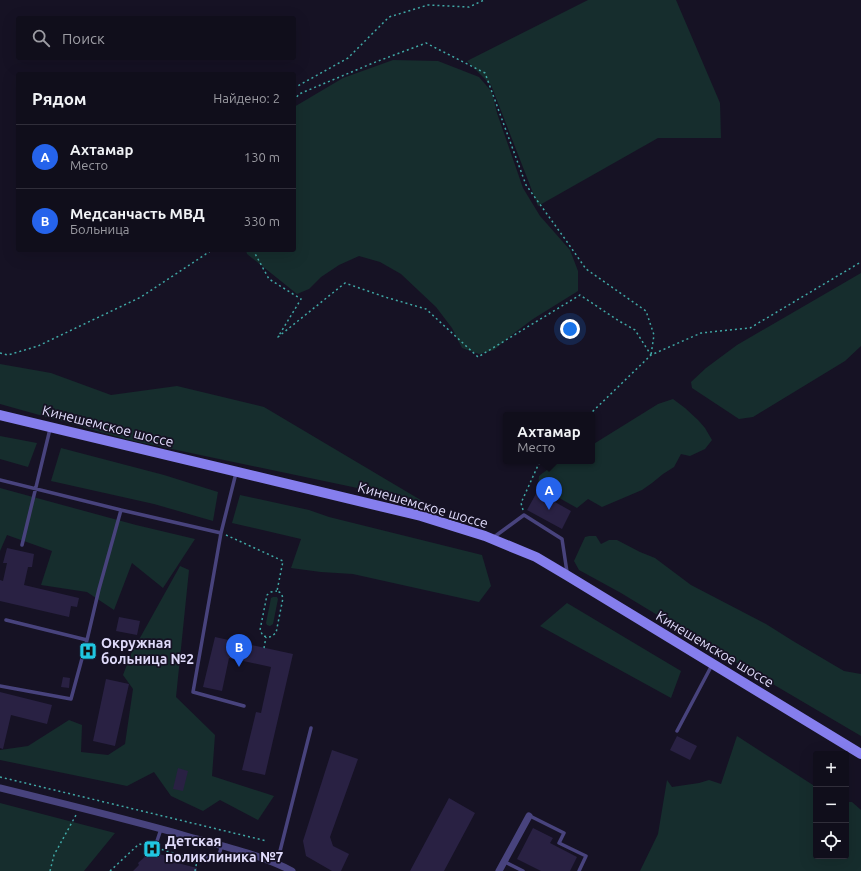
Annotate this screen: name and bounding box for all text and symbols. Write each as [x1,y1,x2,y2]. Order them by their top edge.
search box [16,16,296,60]
icon: search [30,27,52,49]
text: Поиск [62,30,105,47]
text: Рядом [32,89,87,108]
text: Найдено: 2 [213,91,280,105]
text: Ахтамар [70,141,133,158]
text: A [40,150,50,164]
text: 130 m [244,150,280,164]
text: Место [70,158,108,172]
text: Медсанчасть МВД [70,205,205,222]
text: B [41,214,49,228]
text: 330 m [244,214,280,228]
text: Больница [70,222,129,236]
your location [560,319,580,339]
street label: Кинешемское шоссе [41,402,175,450]
popup [503,412,595,464]
text: Ахтамар [517,423,581,440]
text: Место [517,440,555,454]
pin: A [536,477,562,510]
street label: Кинешемское шоссе [356,479,490,531]
street label: Кинешемское шоссе [653,607,777,691]
pin: B [226,634,252,667]
place label: Окружная больница №2 [101,635,194,667]
hospital icon: Окружная больница №2 [78,641,98,661]
map controls [813,751,849,859]
button: + [813,751,849,787]
button: − [813,787,849,823]
button: locate [813,823,849,859]
place label: Детская поликлиника №7 [165,833,284,865]
hospital icon: Детская поликлиника №7 [142,839,162,859]

